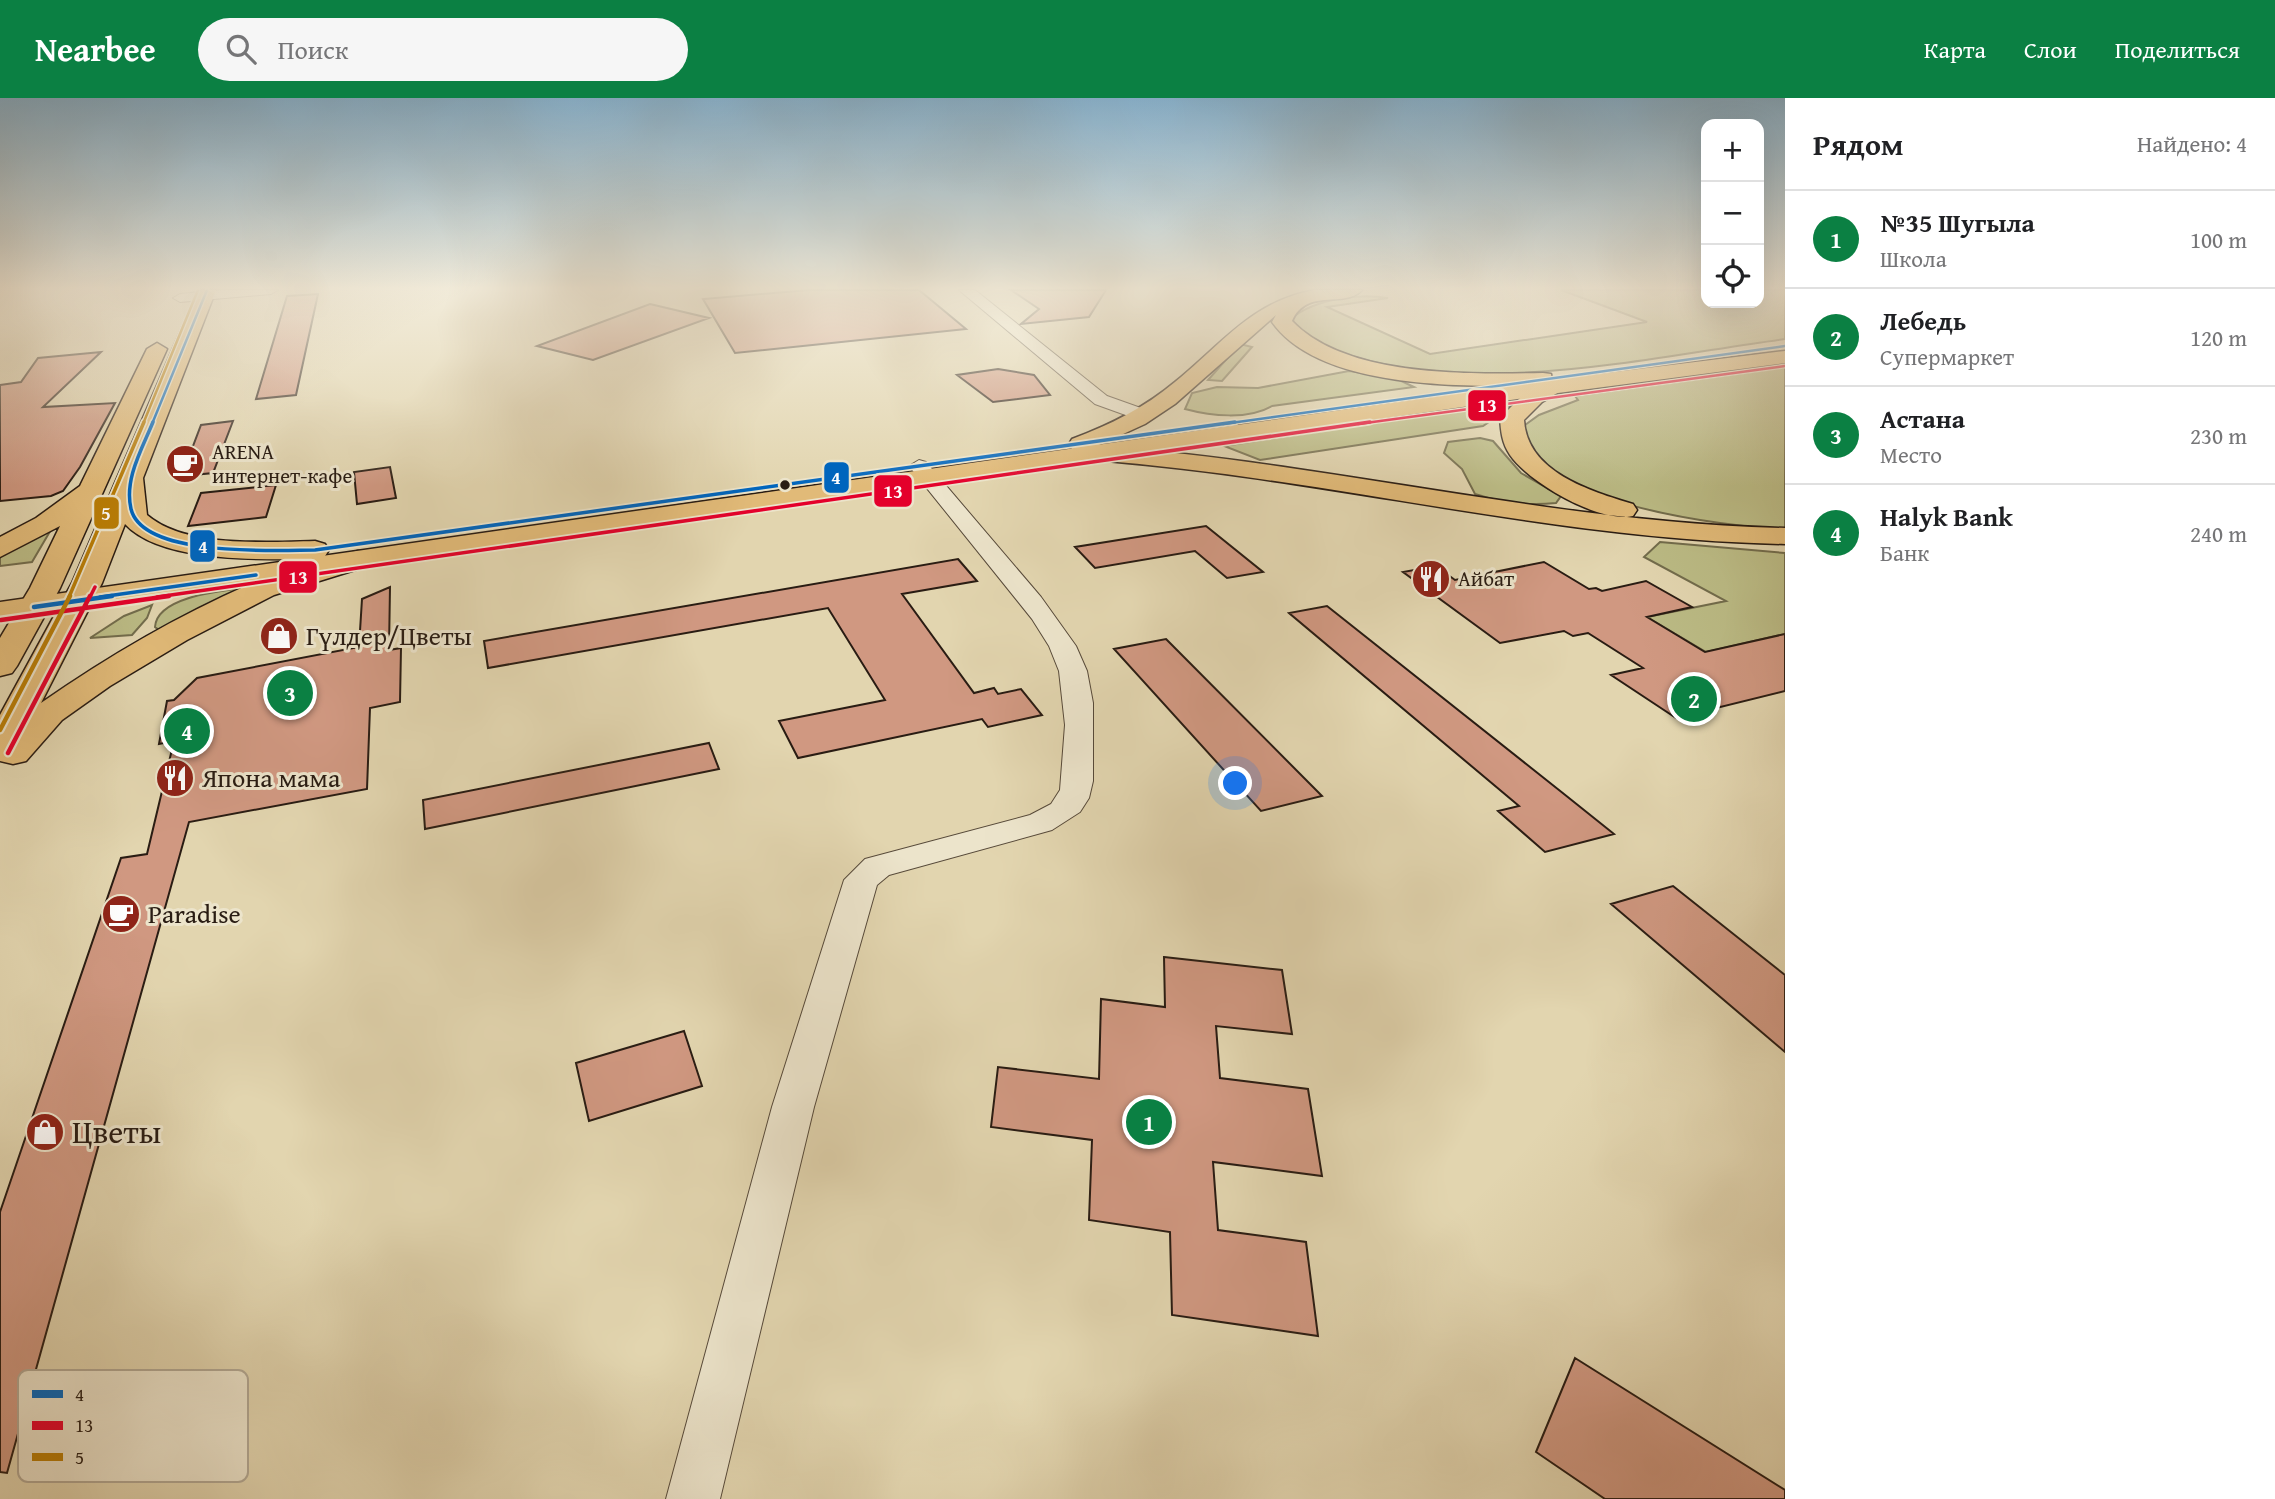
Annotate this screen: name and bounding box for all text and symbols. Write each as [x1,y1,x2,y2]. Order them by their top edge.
search box [198,18,688,81]
text: Nearbee [35,25,156,73]
icon: search [222,30,260,68]
text: Поиск [278,30,348,69]
text: Карта [1924,32,1986,67]
text: Слои [2024,32,2077,67]
text: Поделиться [2115,32,2240,67]
map controls [1701,119,1764,308]
button: + [1701,119,1764,182]
text: Рядом [1813,122,1904,166]
text: Найдено: 4 [2137,127,2247,160]
button: − [1701,182,1764,245]
text: №35 Шугыла [1880,203,2035,242]
text: 1 [1830,223,1842,256]
text: 100 m [2190,223,2247,256]
text: Школа [1880,242,1947,275]
button: locate [1701,245,1764,308]
text: Лебедь [1880,301,1966,340]
text: 2 [1830,321,1842,354]
text: 120 m [2190,321,2247,354]
text: Супермаркет [1880,340,2014,373]
line badge: 13 [1467,389,1507,422]
text: 13 [1477,391,1497,419]
text: Астана [1880,399,1965,438]
text: 3 [1830,419,1842,452]
text: 230 m [2190,419,2247,452]
place label: ARENA интернет-кафе [212,436,352,491]
text: Место [1880,438,1942,471]
cafe icon: ARENA интернет-кафе [164,443,206,485]
line badge: 4 [823,461,850,494]
text: 4 [831,463,841,491]
line badge: 13 [873,474,913,508]
text: 13 [883,477,903,505]
unlabelled marker [778,478,792,492]
line badge: 5 [93,496,120,530]
text: Halyk Bank [1880,497,2013,536]
text: 5 [101,499,111,527]
text: 4 [1830,517,1842,550]
text: 240 m [2190,517,2247,550]
line badge: 4 [189,529,216,563]
text: 4 [198,532,208,560]
text: Банк [1880,536,1929,569]
restaurant icon: Айбат [1410,558,1452,600]
line badge: 13 [278,560,318,594]
text: 13 [288,563,308,591]
place label: Айбат [1458,563,1514,594]
shop icon: Гүлдер/Цветы [258,615,300,657]
place label: Гүлдер/Цветы [306,616,472,655]
pin: 3 [267,667,313,719]
pin: 2 [1671,673,1717,725]
pin: 4 [164,705,210,757]
restaurant icon: Япона мама [154,757,196,799]
place label: Япона мама [201,758,341,797]
your location [1218,766,1252,800]
cafe icon: Paradise [100,893,142,935]
place label: Paradise [148,894,241,933]
pin: 1 [1126,1096,1172,1148]
place label: Цветы [72,1108,161,1155]
shop icon: Цветы [24,1111,66,1153]
legend [18,1370,248,1482]
text: 4 [75,1380,84,1408]
text: 13 [75,1411,93,1439]
text: 5 [75,1443,84,1471]

